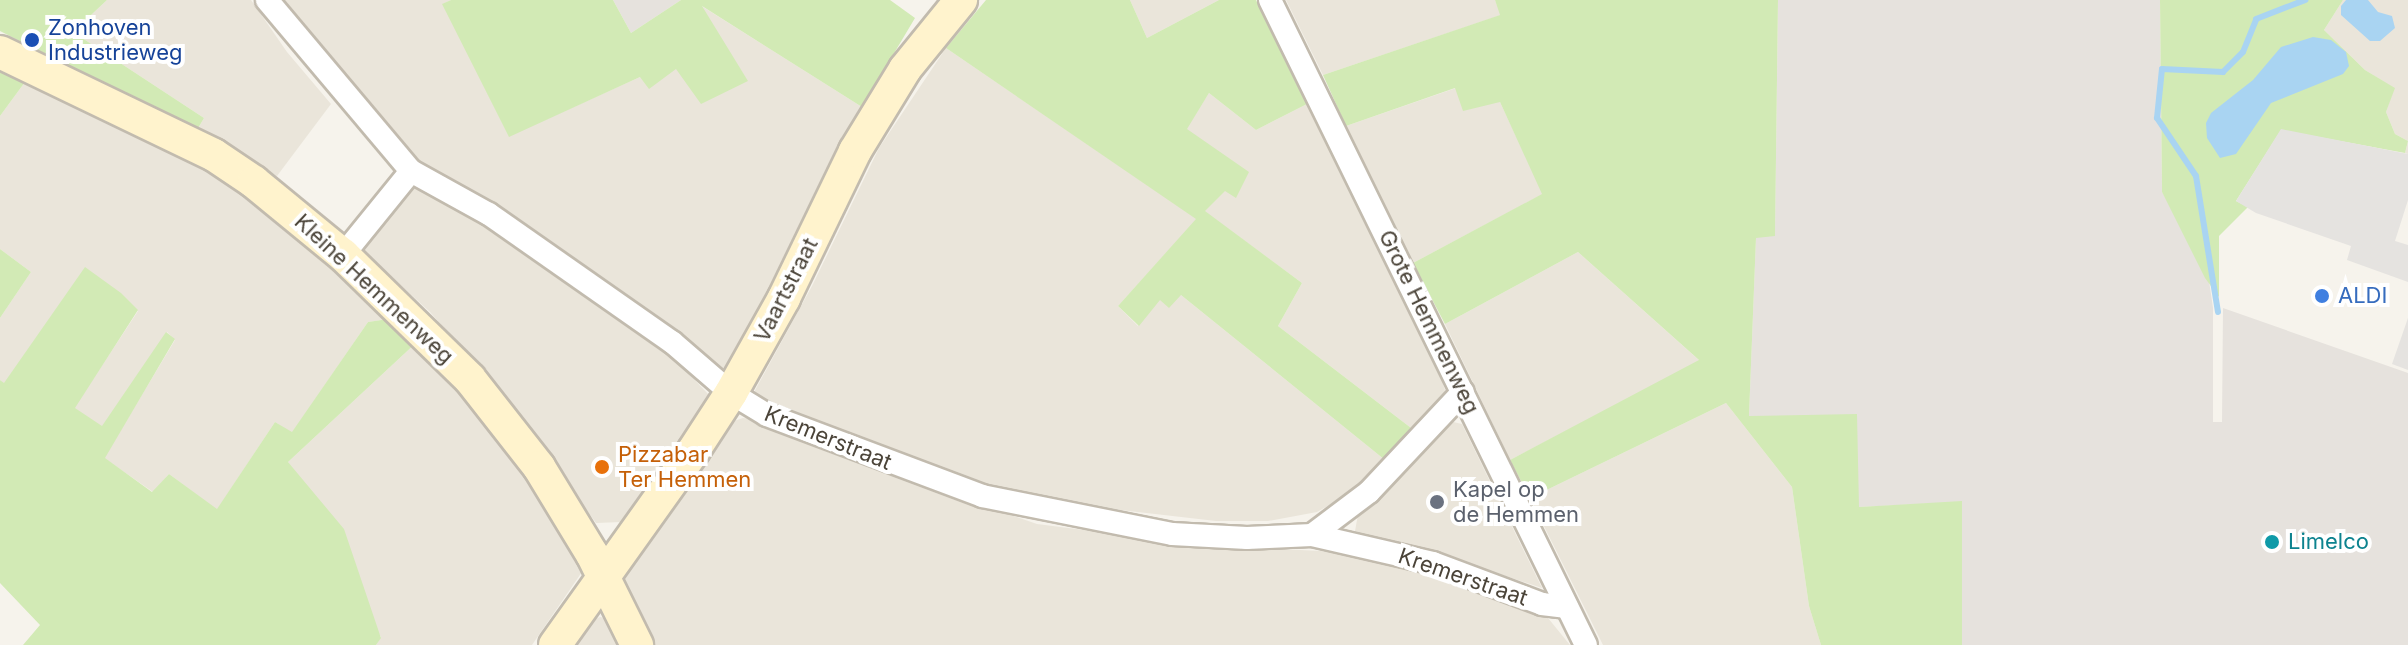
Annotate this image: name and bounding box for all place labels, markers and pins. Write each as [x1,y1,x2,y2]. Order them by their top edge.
place label: Zonhoven Industrieweg [48,14,183,66]
marker: Zonhoven Industrieweg [23,31,41,49]
place label: ALDI [2338,283,2387,309]
marker: ALDI [2313,287,2331,305]
place label: Pizzabar Ter Hemmen [618,441,751,492]
marker: Pizzabar Ter Hemmen [593,458,611,476]
place label: Kapel op de Hemmen [1453,476,1579,528]
marker: Kapel op de Hemmen [1428,493,1446,511]
place label: Limelco [2288,529,2369,555]
marker: Limelco [2263,533,2281,551]

